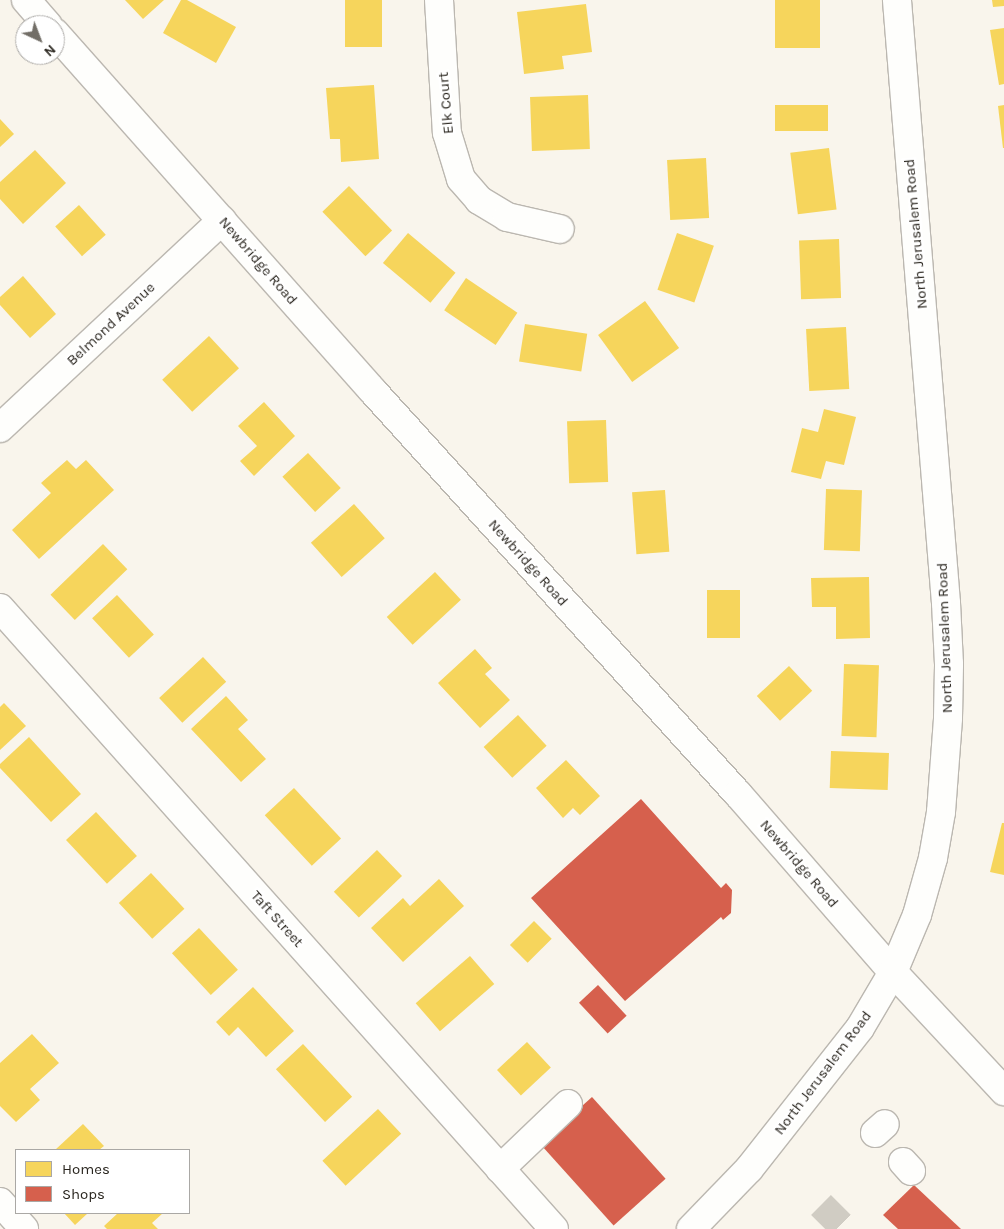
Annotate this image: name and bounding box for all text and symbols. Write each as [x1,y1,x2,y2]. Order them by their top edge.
north arrow [15,15,65,65]
text: N [40,41,59,60]
street label: Elk Court [434,71,458,135]
street label: North Jerusalem Road [900,158,932,310]
street label: Newbridge Road [215,213,301,309]
street label: Belmond Avenue [63,278,159,370]
street label: Newbridge Road [484,516,572,610]
street label: North Jerusalem Road [933,562,957,714]
street label: Newbridge Road [756,816,842,912]
street label: Taft Street [247,887,307,951]
street label: North Jerusalem Road [771,1007,875,1139]
legend [15,1149,190,1214]
text: Homes [62,1160,110,1178]
text: Shops [62,1185,105,1203]

